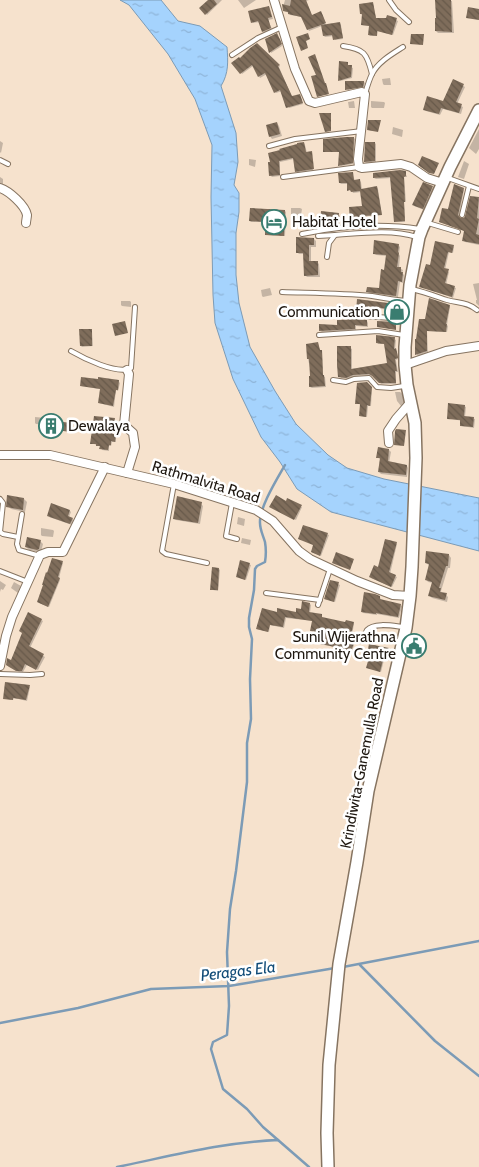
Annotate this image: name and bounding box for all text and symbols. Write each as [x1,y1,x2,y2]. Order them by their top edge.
hotel icon: Habitat Hotel [261,209,287,235]
place label: Habitat Hotel [292,213,377,231]
shop icon: Communication [384,299,410,325]
place label: Communication [278,303,380,321]
building icon: Dewalaya [38,413,64,439]
place label: Dewalaya [68,417,130,435]
street label: Rathmalvita Road [150,457,262,507]
place label: Sunil Wijerathna Community Centre [275,628,397,663]
public building icon: Sunil Wijerathna Community Centre [401,633,427,659]
street label: Krindiwita-Ganemulla Road [337,676,387,850]
water label: Peragas Ela [199,957,277,985]

